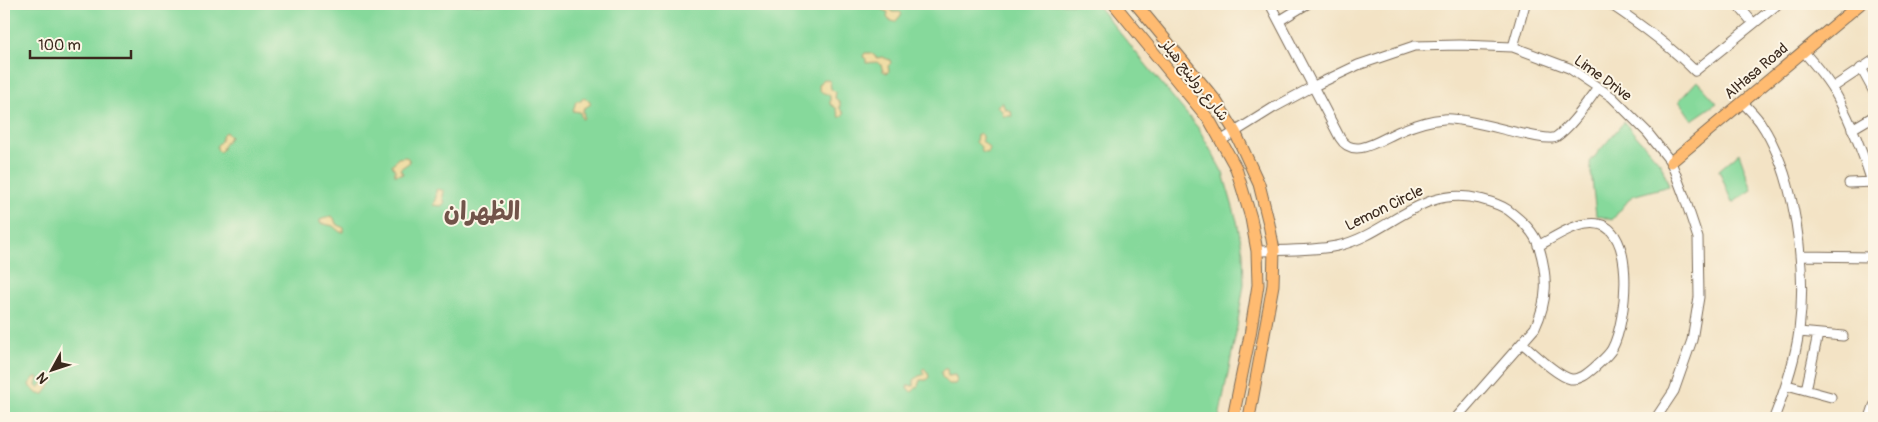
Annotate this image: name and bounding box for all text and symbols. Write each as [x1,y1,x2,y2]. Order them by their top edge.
scale bar [30,28,131,60]
street label: شارع رولينج هيلز [1155,34,1233,125]
text: 100 m [38,36,81,55]
street label: AlHasa Road [1720,39,1792,104]
street label: Lime Drive [1570,51,1636,106]
street label: Lemon Circle [1342,181,1427,236]
district label: الظهران [444,197,520,228]
north arrow [28,344,78,394]
text: N [33,369,52,387]

